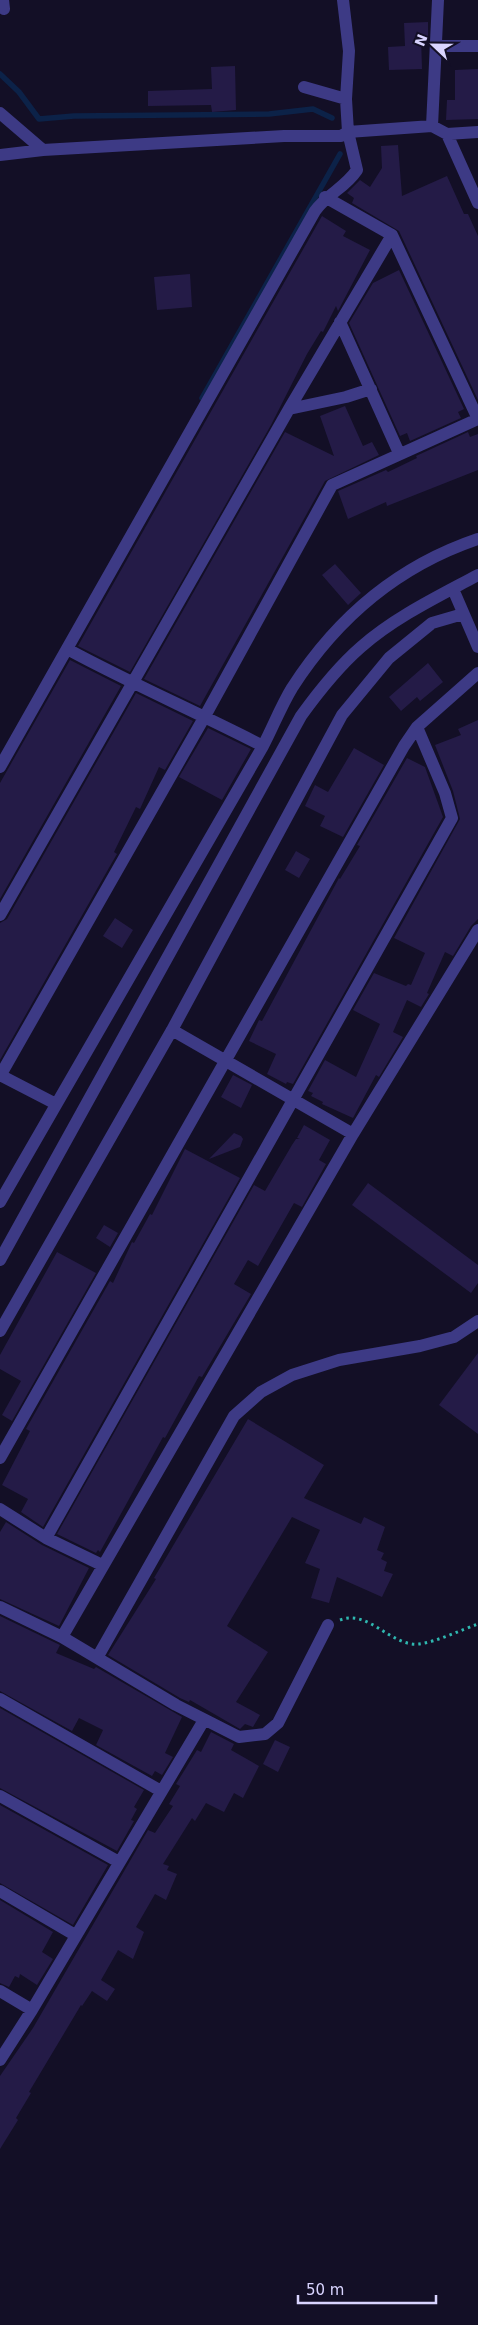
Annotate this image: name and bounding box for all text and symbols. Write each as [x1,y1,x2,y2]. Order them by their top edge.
north arrow [408,20,458,70]
text: N [411,32,431,49]
scale bar [298,2272,436,2304]
text: 50 m [306,2281,344,2299]

